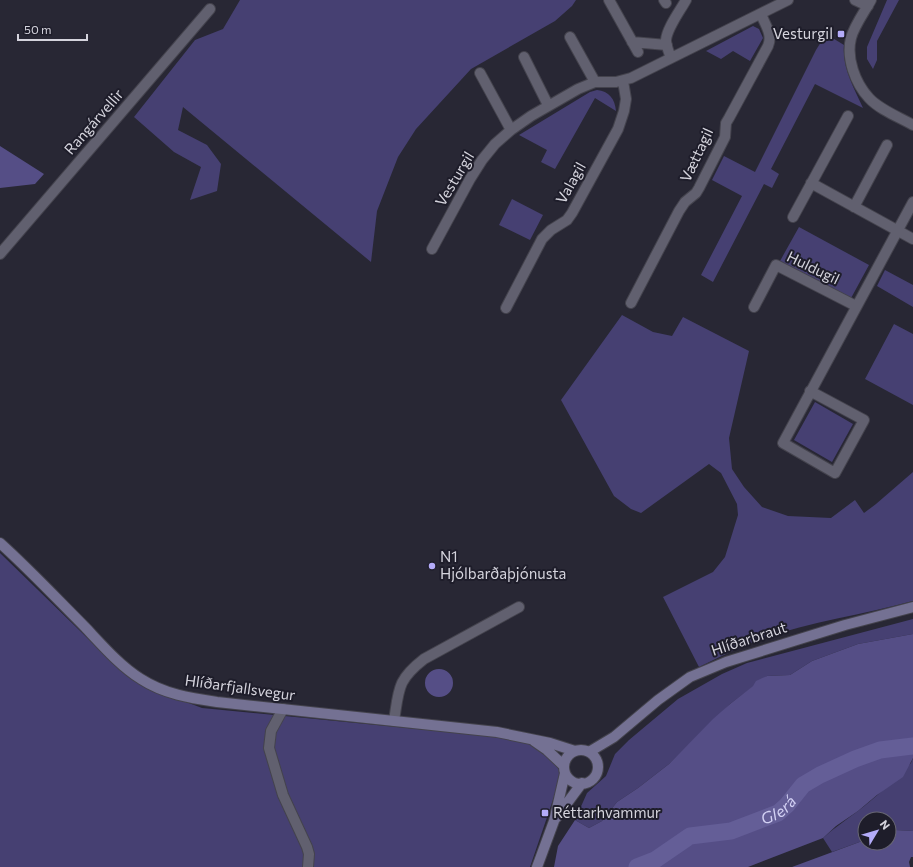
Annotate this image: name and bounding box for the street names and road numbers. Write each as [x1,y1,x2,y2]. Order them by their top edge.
street label: Rangárvellir [60,85,127,158]
street label: Vættagil [676,125,716,184]
street label: Vesturgil [431,148,477,209]
street label: Valagil [551,159,589,206]
street label: Huldugil [784,247,843,288]
street label: Hlíðarbraut [708,617,789,659]
street label: Hlíðarfjallsvegur [184,670,297,704]

